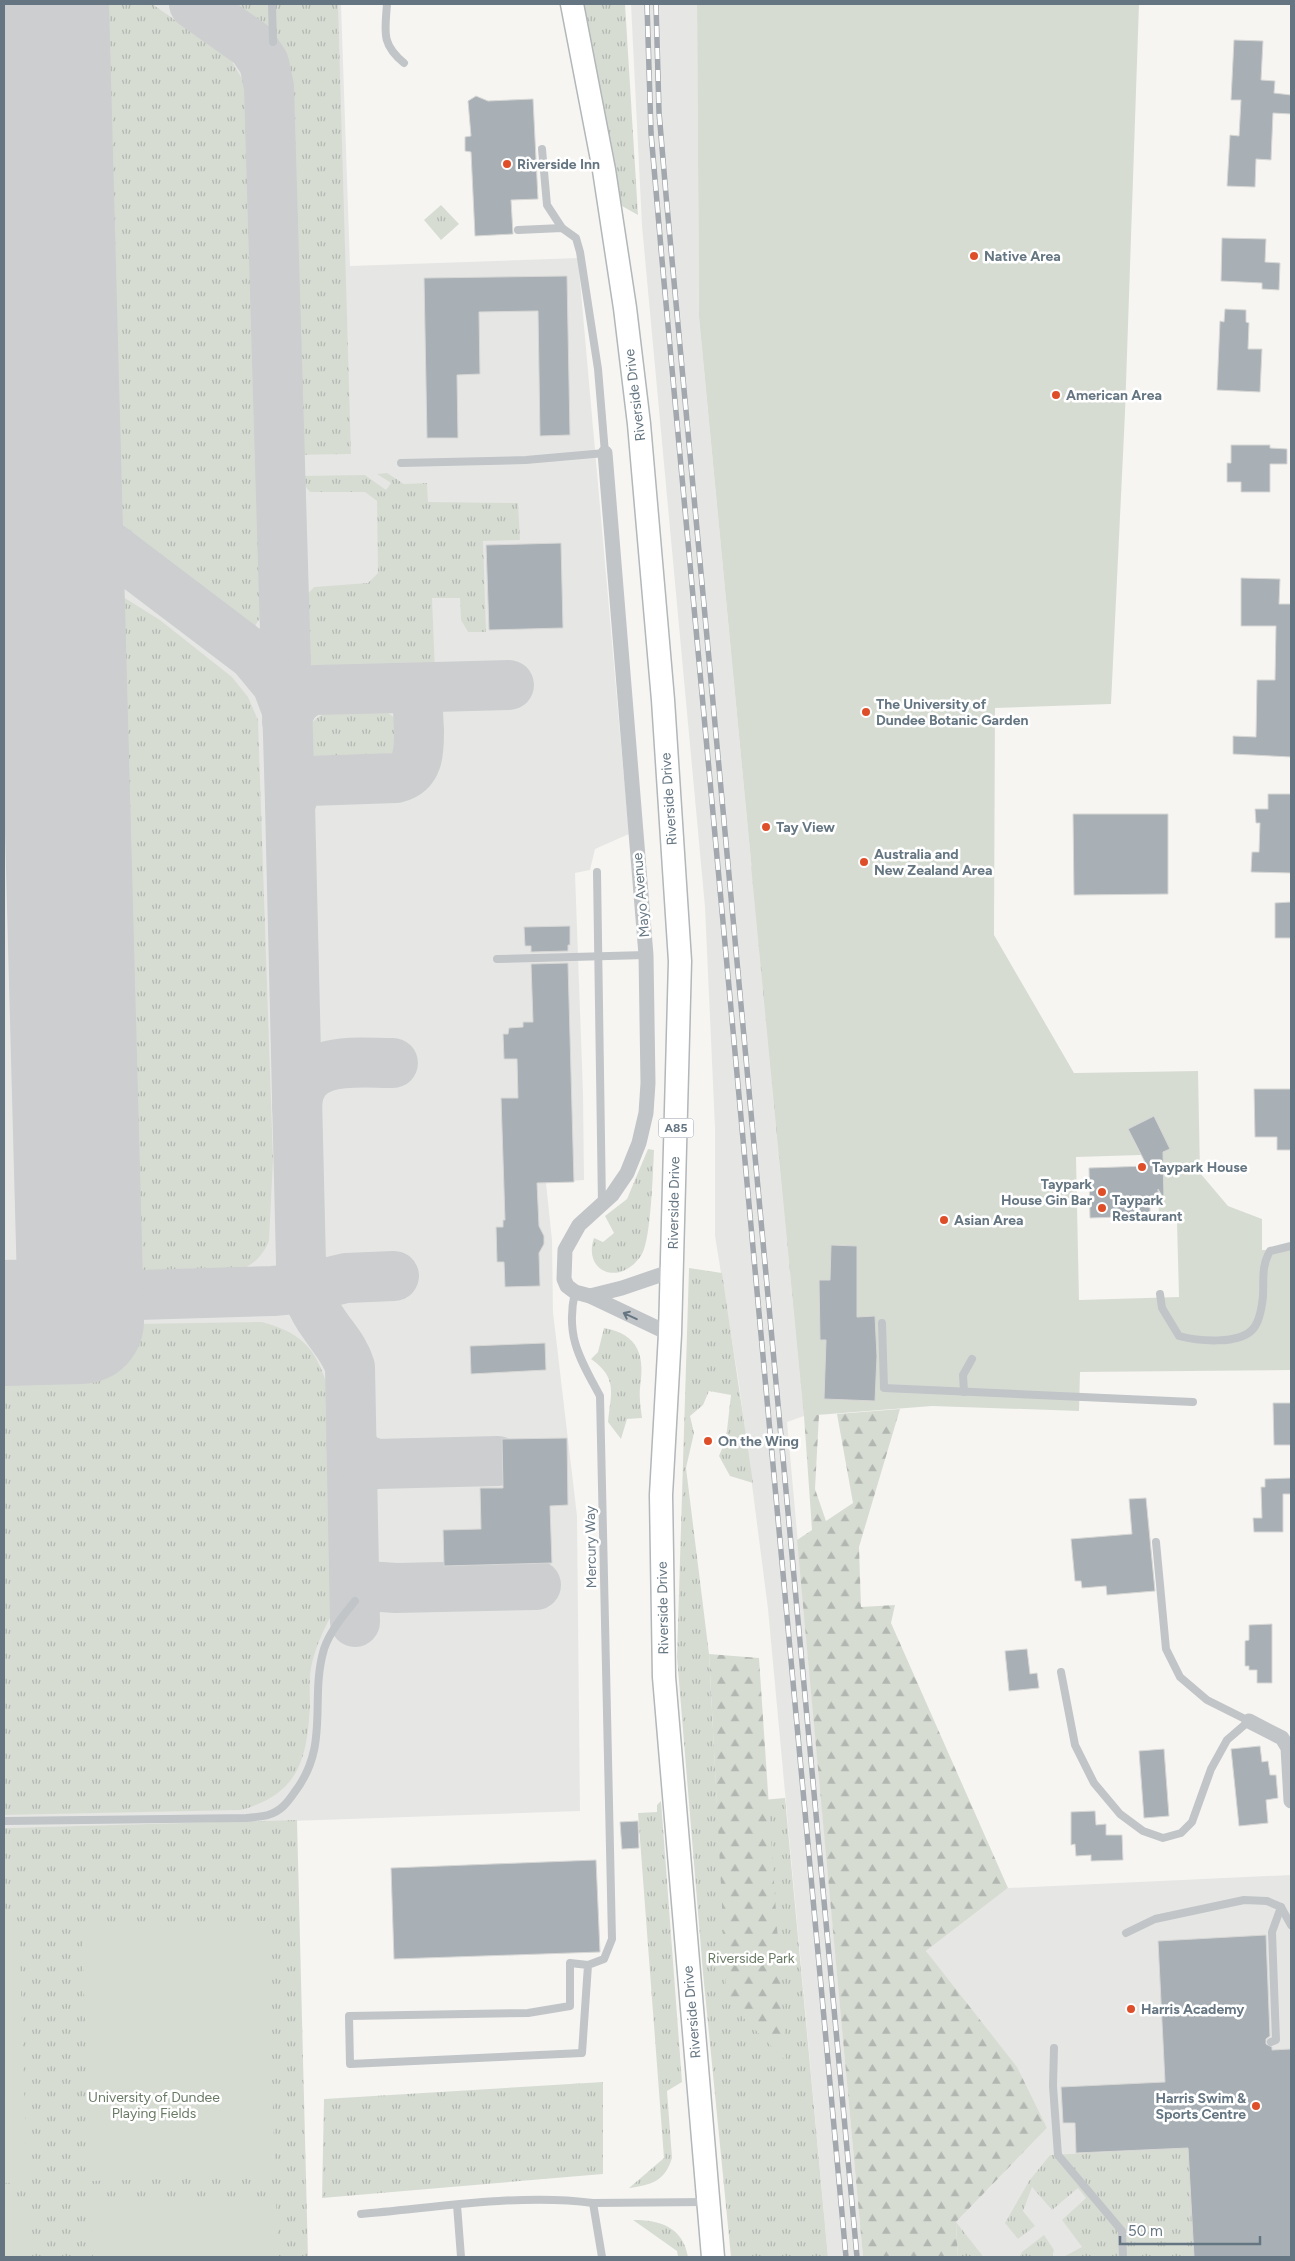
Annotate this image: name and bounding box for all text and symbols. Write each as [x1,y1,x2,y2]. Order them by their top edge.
place label: Riverside Inn [517,156,600,173]
marker: Riverside Inn [501,158,513,170]
place label: Native Area [984,248,1061,265]
marker: Native Area [968,250,980,262]
street label: Riverside Drive [621,347,649,442]
place label: American Area [1066,387,1162,404]
marker: American Area [1050,389,1062,401]
place label: The University of Dundee Botanic Garden [876,696,1028,729]
marker: The University of Dundee Botanic Garden [860,706,872,718]
street label: Riverside Drive [657,752,681,846]
place label: Tay View [776,819,835,836]
marker: Tay View [760,821,772,833]
place label: Australia and New Zealand Area [874,846,992,879]
street label: Mayo Avenue [629,852,653,938]
marker: Australia and New Zealand Area [858,856,870,868]
road number: A85 [658,1118,694,1138]
street label: Riverside Drive [665,1156,683,1250]
place label: Taypark House [1152,1159,1248,1176]
marker: Taypark House [1136,1161,1148,1173]
place label: Taypark House Gin Bar [1001,1176,1093,1209]
marker: Taypark House Gin Bar [1096,1186,1108,1198]
place label: Taypark Restaurant [1112,1192,1183,1225]
marker: Taypark Restaurant [1096,1202,1108,1214]
place label: Asian Area [954,1212,1023,1229]
marker: Asian Area [938,1214,950,1226]
one-way arrow [623,1310,638,1320]
place label: On the Wing [718,1433,799,1450]
marker: On the Wing [702,1435,714,1447]
street label: Mercury Way [582,1505,600,1588]
street label: Riverside Drive [654,1561,672,1655]
park label: Riverside Park [707,1950,795,1967]
street label: Riverside Drive [679,1965,705,2059]
place label: Harris Academy [1141,2001,1245,2018]
marker: Harris Academy [1125,2003,1137,2015]
park label: University of Dundee Playing Fields [88,2089,220,2122]
place label: Harris Swim & Sports Centre [1155,2090,1247,2123]
marker: Harris Swim & Sports Centre [1250,2100,1262,2112]
scale bar [1120,2214,1260,2246]
text: 50 m [1128,2222,1163,2240]

